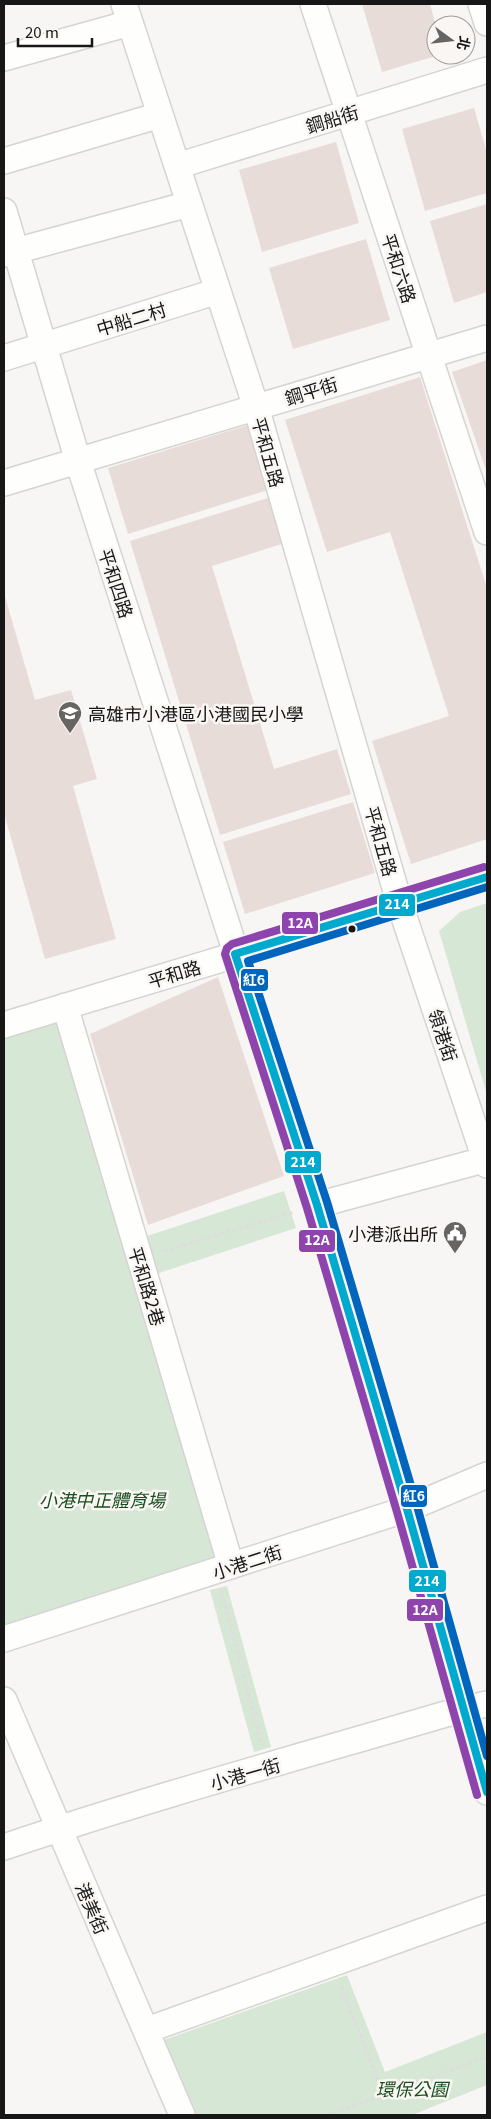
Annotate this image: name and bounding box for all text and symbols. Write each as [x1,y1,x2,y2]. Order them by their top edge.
scale bar [18,15,91,47]
north arrow [426,15,476,65]
text: 20 m [25,21,59,42]
text: 北 [453,34,476,53]
street label: 鋼船街 [302,98,362,138]
street label: 平和六路 [377,230,423,306]
street label: 中船二村 [93,295,169,341]
street label: 鋼平街 [281,370,341,410]
street label: 平和五路 [247,414,291,490]
street label: 平和四路 [94,545,140,621]
school or university icon: 高雄市小港區小港國民小學 [57,700,83,734]
place label: 高雄市小港區小港國民小學 [88,700,304,726]
street label: 平和五路 [360,803,404,879]
line badge: 214 [378,893,416,917]
text: 214 [385,893,409,913]
line badge: 12A [281,911,319,935]
text: 12A [287,912,314,932]
unlabelled marker [347,924,357,934]
street label: 平和路 [144,953,204,993]
line badge: 紅6 [240,968,269,992]
text: 紅6 [243,969,265,989]
street label: 領港街 [423,1005,465,1065]
line badge: 214 [284,1150,322,1174]
text: 214 [291,1151,315,1171]
place label: 小港派出所 [348,1220,438,1246]
public building icon: 小港派出所 [442,1220,468,1254]
line badge: 12A [298,1229,336,1253]
text: 12A [304,1229,331,1249]
street label: 平和路2巷 [124,1243,172,1329]
line badge: 紅6 [400,1484,428,1508]
text: 紅6 [403,1485,425,1505]
park label: 小港中正體育場 [39,1486,167,1512]
street label: 小港二街 [209,1538,285,1584]
line badge: 214 [408,1569,447,1593]
text: 214 [415,1570,439,1590]
line badge: 12A [406,1598,444,1622]
text: 12A [412,1599,439,1619]
street label: 小港一街 [207,1751,283,1795]
street label: 港美街 [70,1878,116,1938]
park label: 環保公園 [376,2075,451,2101]

